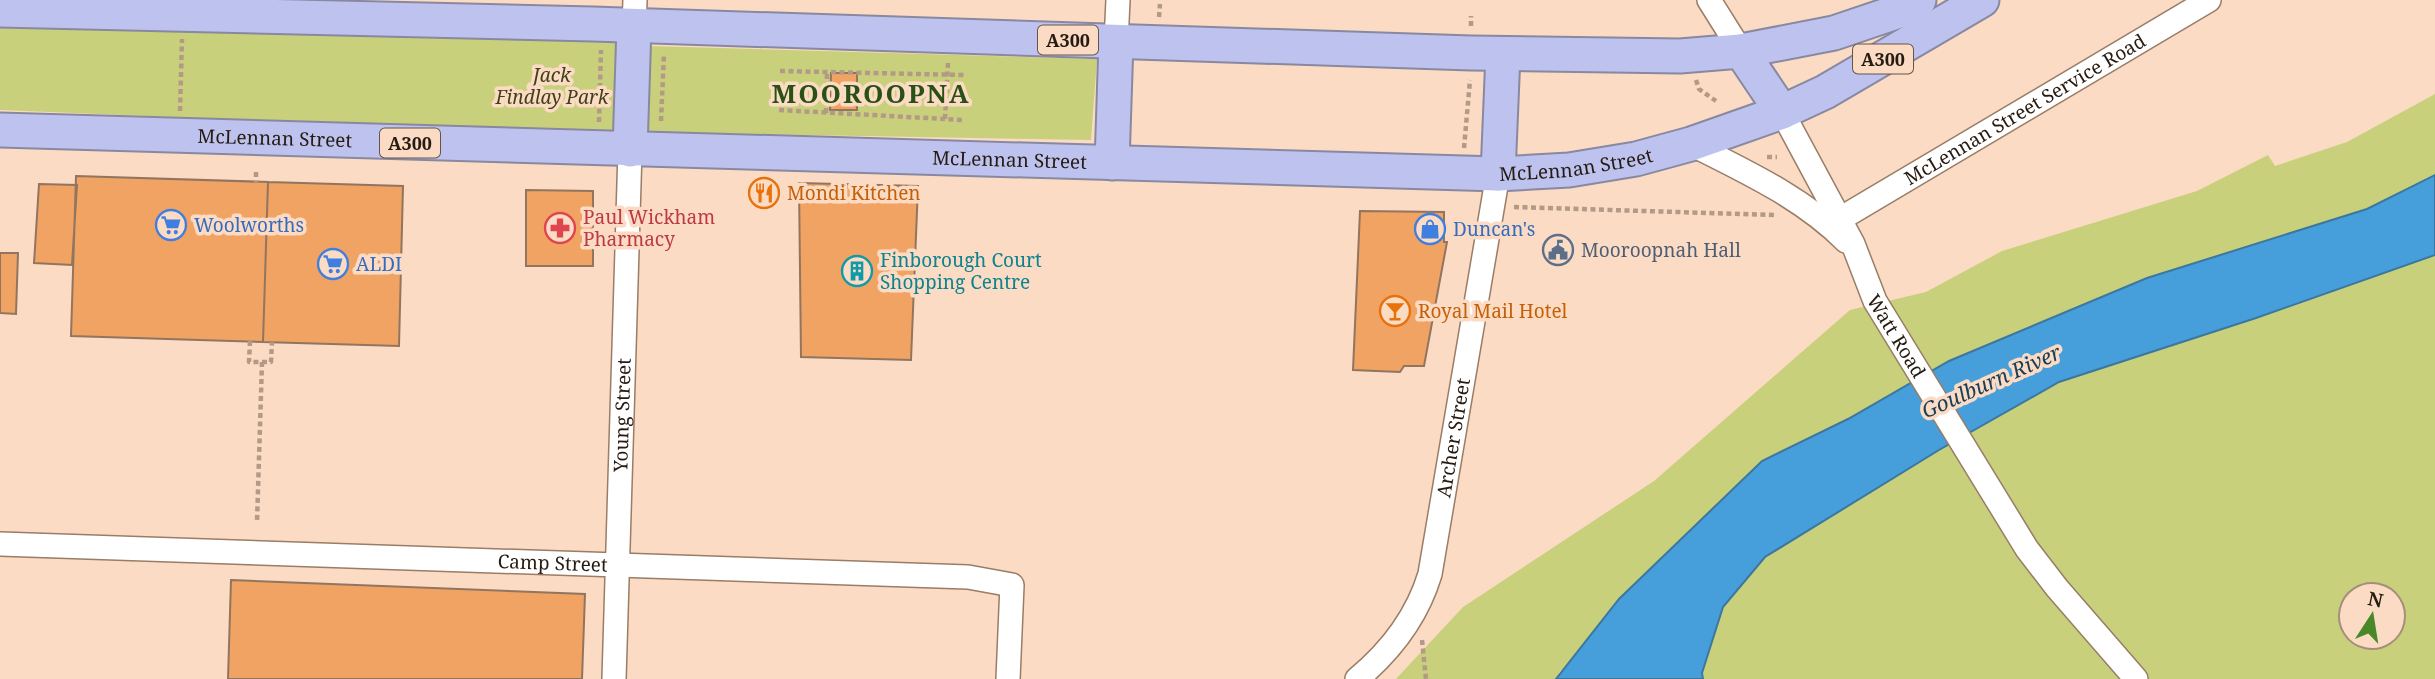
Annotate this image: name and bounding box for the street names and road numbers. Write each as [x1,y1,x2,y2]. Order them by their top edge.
road number: A300 [1038,26,1098,55]
street label: McLennan Street Service Road [1899,27,2151,191]
road number: A300 [1853,44,1913,74]
street label: McLennan Street [197,123,353,153]
road number: A300 [380,128,440,158]
street label: McLennan Street [1498,142,1656,187]
street label: McLennan Street [932,144,1088,175]
street label: Watt Road [1861,289,1932,383]
street label: Young Street [607,357,637,474]
street label: Archer Street [1430,376,1476,500]
street label: Camp Street [497,548,608,578]

